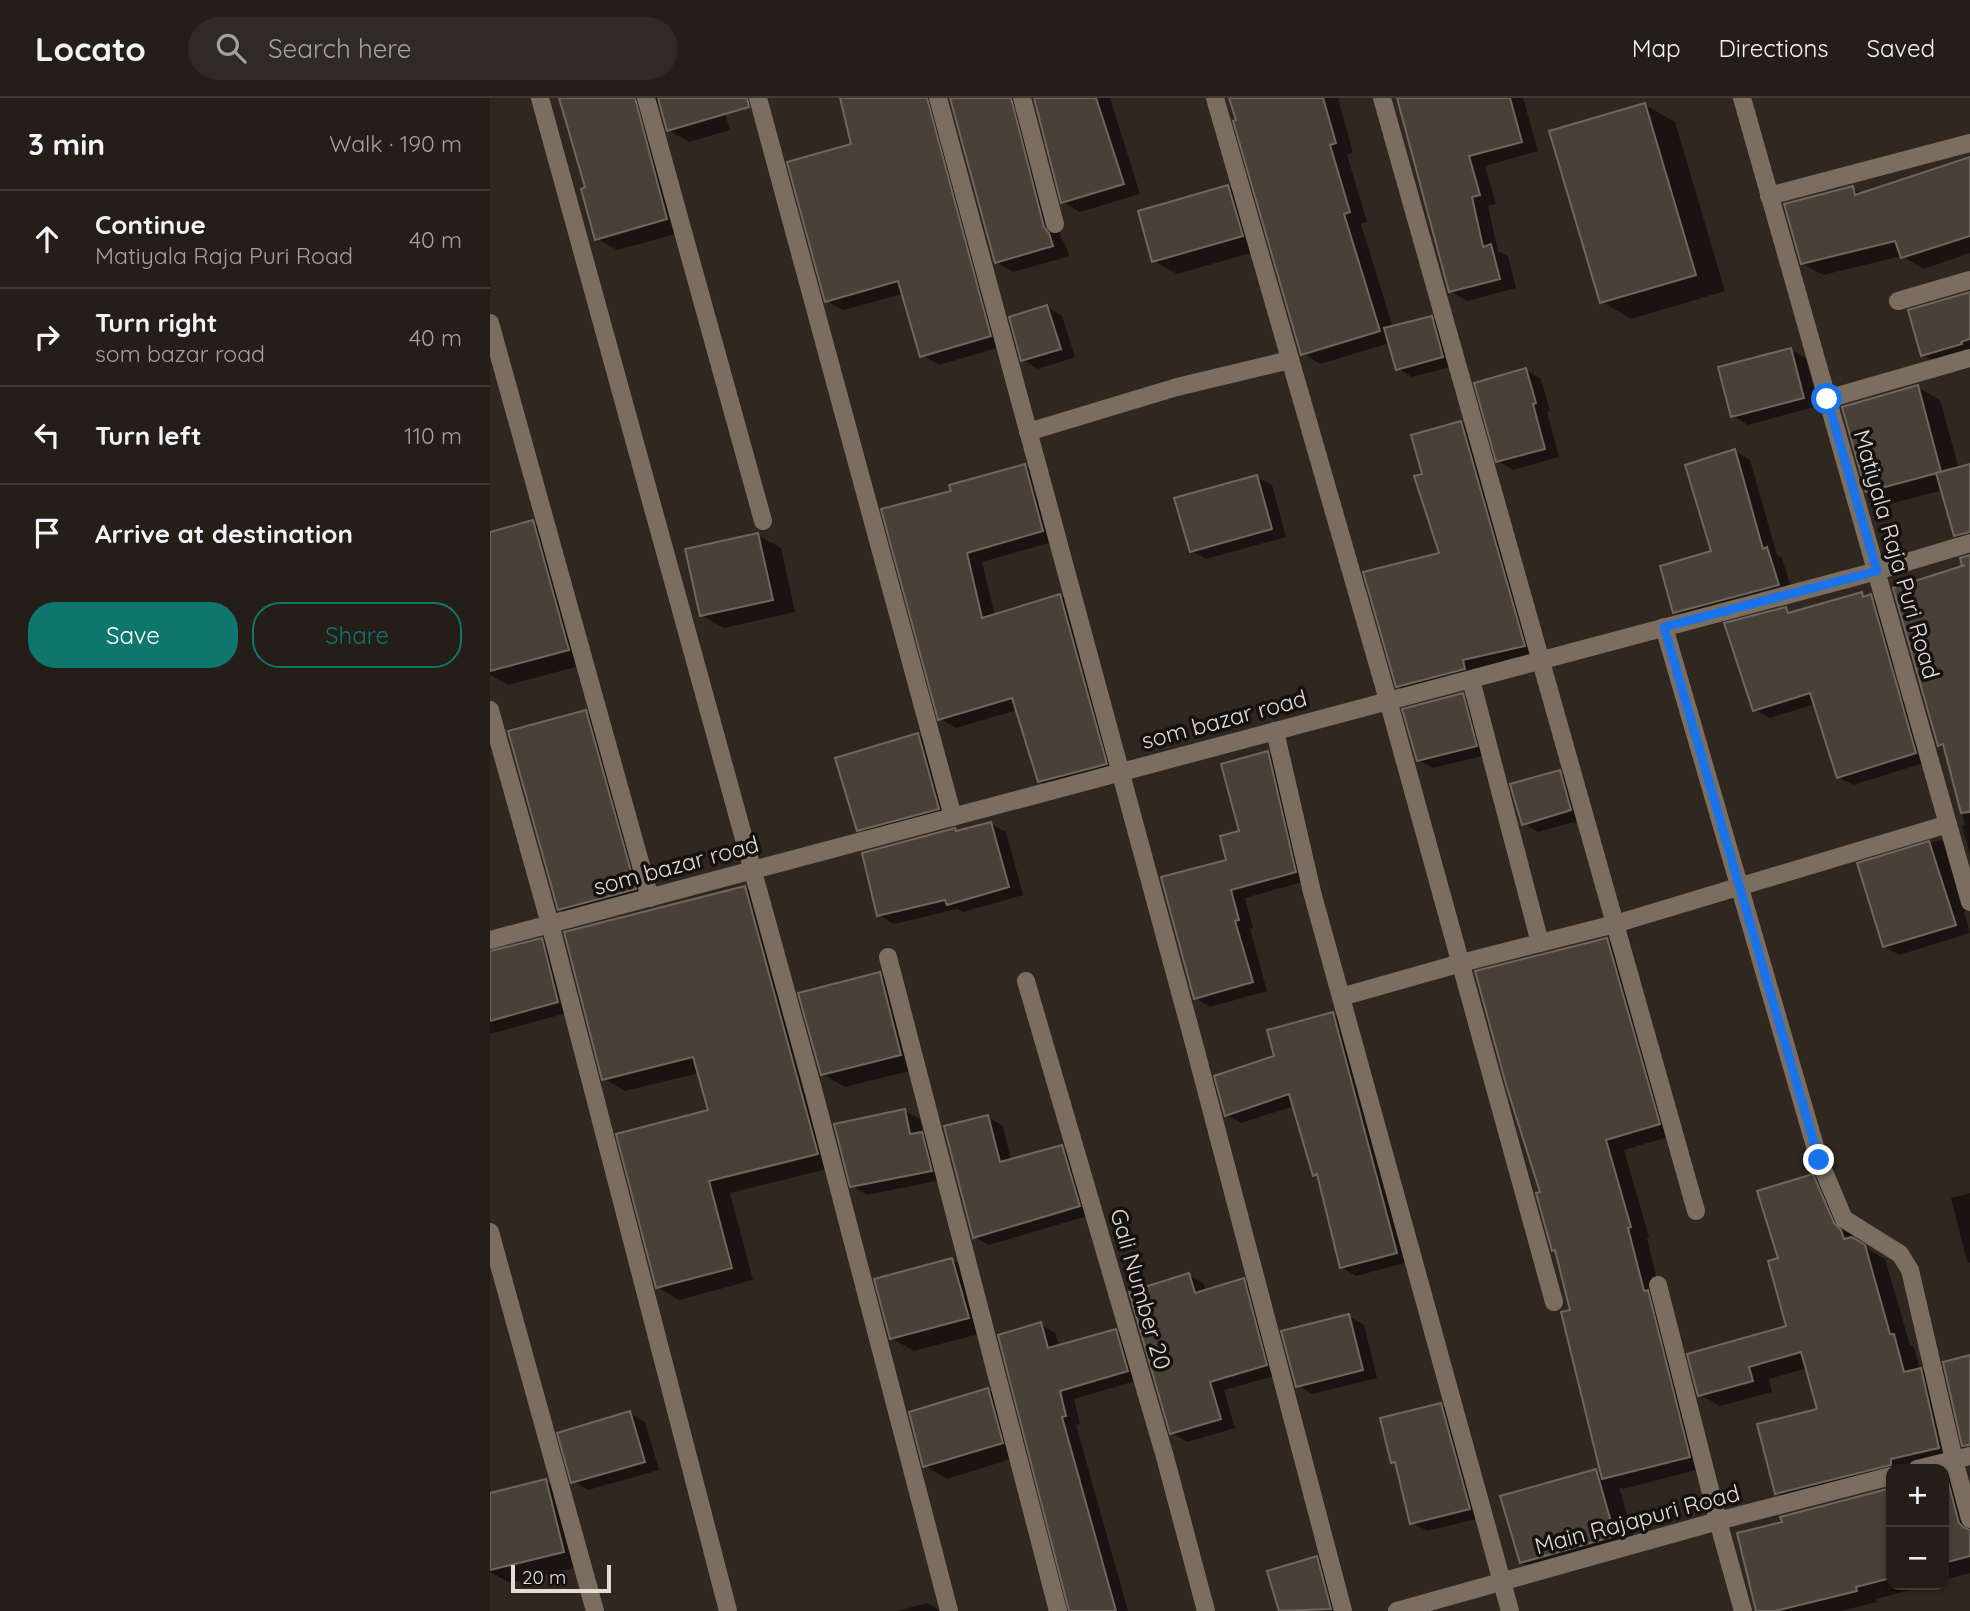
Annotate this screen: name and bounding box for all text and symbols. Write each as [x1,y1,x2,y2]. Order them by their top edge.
search box [188,17,678,80]
text: Locato [35,28,146,69]
icon: search [212,29,250,67]
text: Search here [268,32,411,65]
text: Map [1632,33,1681,63]
text: Directions [1719,33,1829,63]
text: Saved [1867,33,1935,63]
text: 3 min [28,125,105,163]
text: Walk · 190 m [329,129,462,158]
text: Continue [95,208,206,241]
icon: ahead [28,220,66,258]
text: 40 m [409,225,462,254]
text: Matiyala Raja Puri Road [95,241,353,270]
text: Turn right [95,306,217,339]
icon: right [28,318,66,356]
text: 40 m [409,323,462,352]
text: som bazar road [95,339,265,368]
route start [1811,383,1842,414]
icon: left [28,416,66,454]
text: Turn left [95,419,202,452]
text: 110 m [404,421,462,450]
street label: Matiyala Raja Puri Road [1848,426,1946,682]
icon: arrive [28,514,66,552]
text: Arrive at destination [95,517,353,550]
button: Save [28,602,238,668]
button: Share [252,602,462,668]
street label: som bazar road [1138,683,1310,755]
street label: som bazar road [590,829,762,901]
route end [1803,1144,1834,1175]
street label: Gali Number 20 [1104,1205,1178,1373]
map controls [1886,1464,1949,1590]
button: + [1886,1464,1949,1527]
street label: Main Rajapuri Road [1531,1478,1743,1560]
button: − [1886,1527,1949,1590]
scale bar [511,1562,611,1594]
text: 20 m [522,1565,566,1589]

